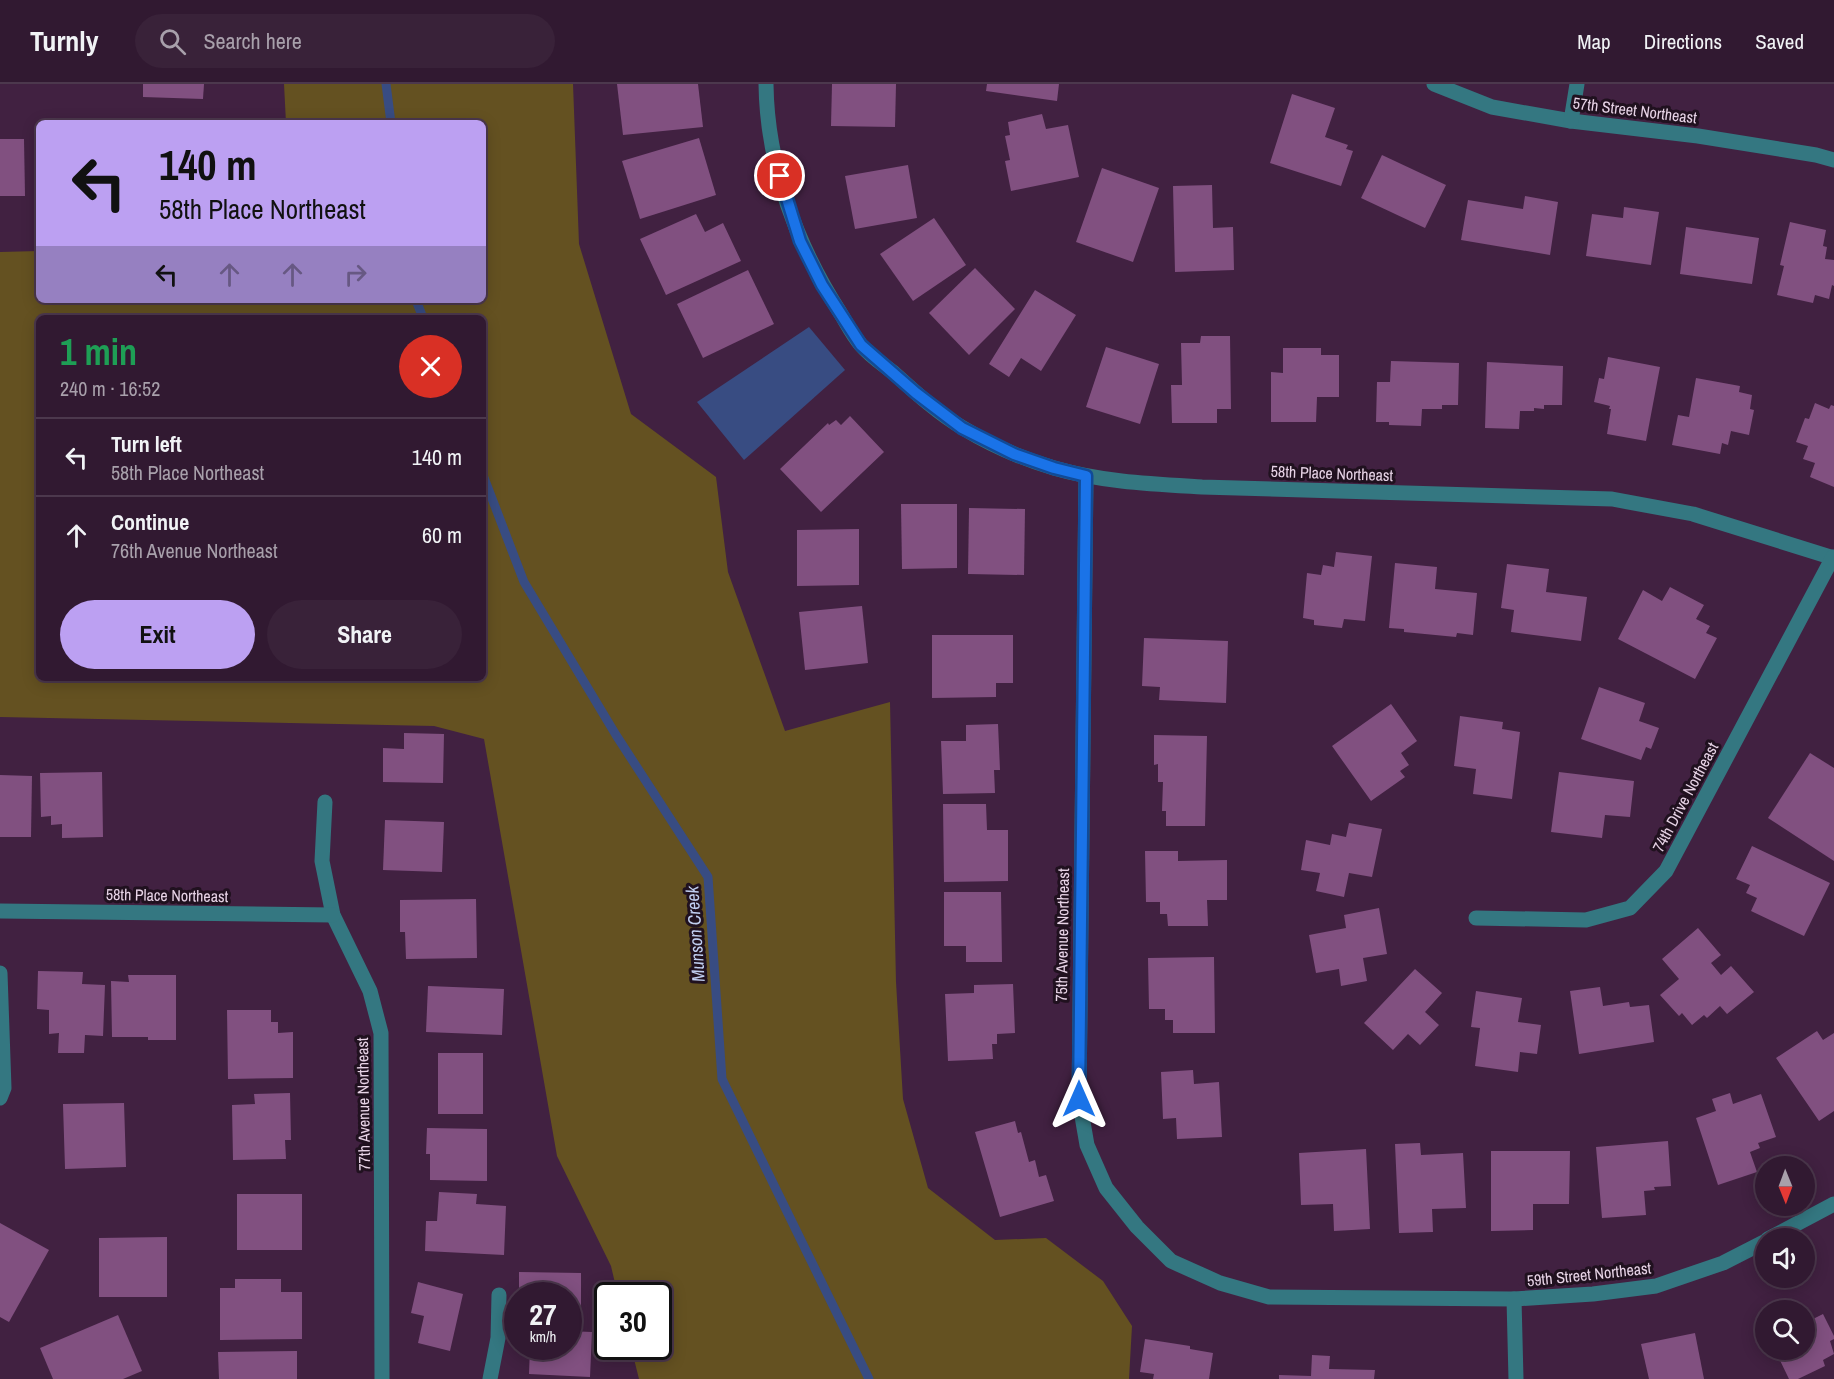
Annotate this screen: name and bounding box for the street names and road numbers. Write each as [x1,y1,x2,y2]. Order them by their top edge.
street label: 57th Street Northeast [1572,91,1699,129]
street label: 58th Place Northeast [1270,460,1394,486]
street label: 74th Drive Northeast [1647,738,1723,856]
street label: 75th Avenue Northeast [1050,868,1074,1002]
street label: 58th Place Northeast [106,883,229,907]
street label: 77th Avenue Northeast [351,1037,375,1171]
street label: 59th Street Northeast [1526,1257,1653,1291]

